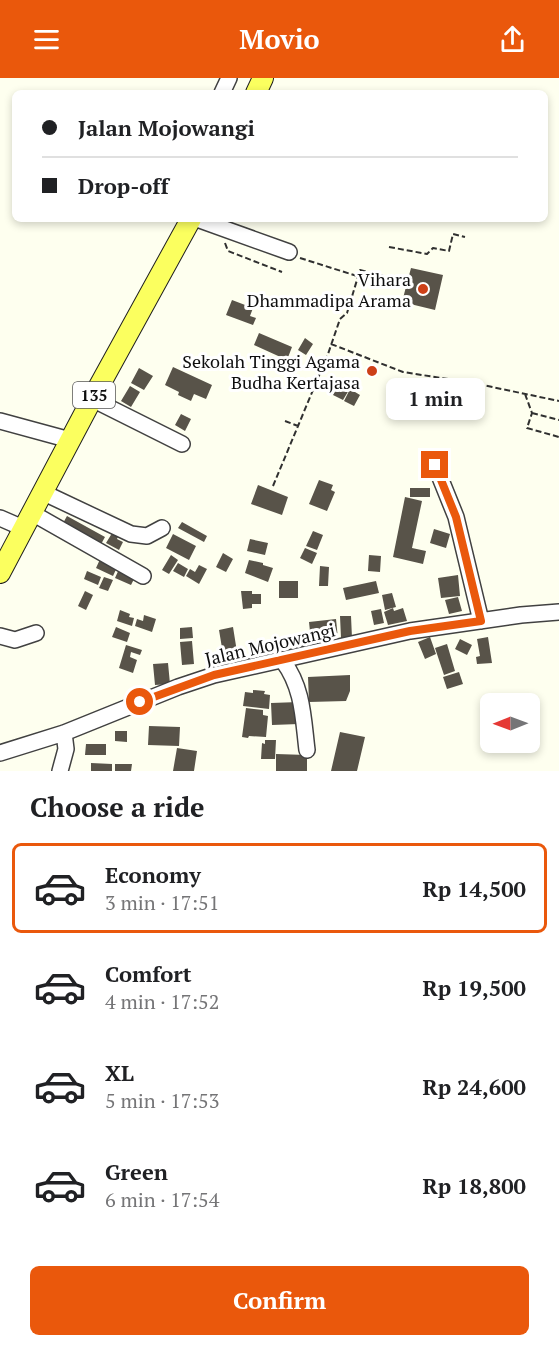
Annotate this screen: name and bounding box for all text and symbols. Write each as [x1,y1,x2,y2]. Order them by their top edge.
text: Movio [239,21,320,57]
icon: menu [30,23,63,56]
icon: share [496,23,529,56]
text: Jalan Mojowangi [78,113,255,142]
text: Drop-off [78,171,169,200]
place label: Vihara Dhammadipa Arama [247,267,411,312]
marker: Vihara Dhammadipa Arama [416,282,430,296]
place label: Sekolah Tinggi Agama Budha Kertajasa [182,349,360,394]
marker: Sekolah Tinggi Agama Budha Kertajasa [365,364,379,378]
callout: 1 min [386,378,484,420]
road number: 135 [73,382,115,408]
text: 1 min [408,385,463,412]
route end [421,451,448,478]
street label: Jalan Mojowangi [202,617,338,671]
route start [126,688,153,715]
north arrow [480,693,540,753]
map controls [480,693,540,753]
text: Choose a ride [30,789,205,825]
text: Economy [105,860,201,889]
icon: car [33,861,87,915]
text: Rp 14,500 [422,874,526,903]
text: 3 min · 17:51 [105,889,219,916]
text: Comfort [105,959,191,988]
icon: car [33,960,87,1014]
text: Rp 19,500 [422,973,526,1002]
text: 4 min · 17:52 [105,988,219,1015]
text: XL [105,1058,134,1087]
icon: car [33,1059,87,1113]
text: Rp 24,600 [422,1072,526,1101]
text: 5 min · 17:53 [105,1087,219,1114]
text: Green [105,1157,168,1186]
icon: car [33,1158,87,1212]
text: Rp 18,800 [422,1171,526,1200]
text: 6 min · 17:54 [105,1186,219,1213]
button: Confirm [30,1266,529,1335]

